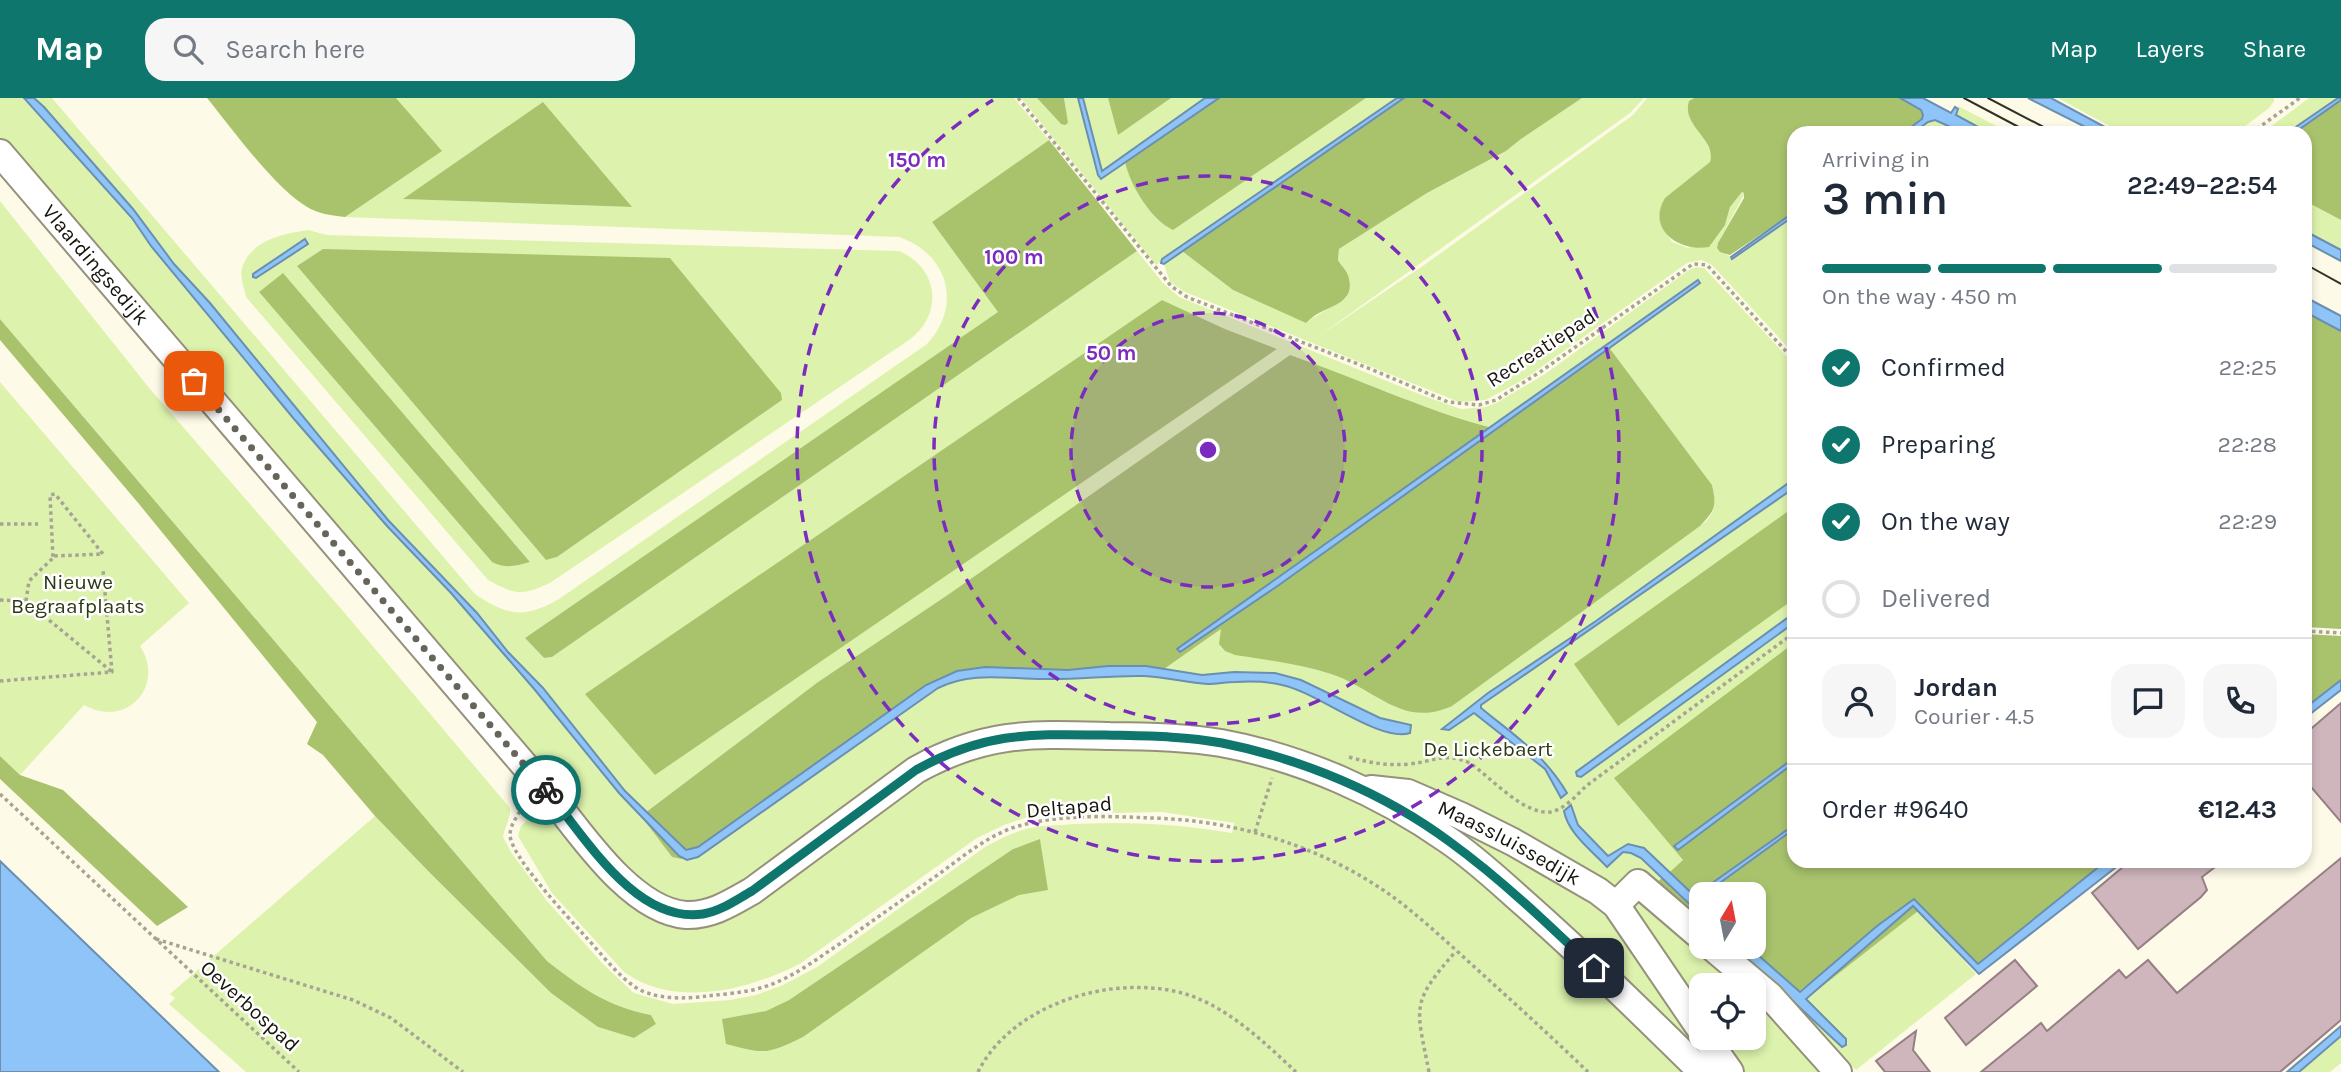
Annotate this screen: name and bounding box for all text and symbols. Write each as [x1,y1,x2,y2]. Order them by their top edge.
search box [145,18,635,81]
text: Map [35,30,103,68]
icon: search [169,30,207,68]
text: Search here [225,34,365,65]
text: Map [2050,35,2098,63]
text: Layers [2136,35,2205,63]
text: Share [2243,35,2306,63]
text: Arriving in [1822,146,1930,173]
text: 150 m [888,148,946,172]
text: 22:49–22:54 [2127,170,2277,201]
text: 3 min [1822,172,1948,226]
street label: Vlaardingsedijk [38,200,154,330]
text: 100 m [984,245,1044,269]
text: On the way · 450 m [1822,283,2018,310]
street label: Recreatiepad [1482,304,1600,392]
text: 50 m [1086,341,1136,365]
icon: check [1822,349,1860,387]
pin [164,351,224,411]
text: Confirmed [1881,352,2006,383]
text: 22:25 [2219,354,2277,381]
icon: bag [175,362,213,400]
icon: check [1822,426,1860,464]
text: Preparing [1881,429,1995,460]
text: 22:28 [2218,431,2277,458]
centre of rings [1196,438,1220,462]
icon: check [1822,503,1860,541]
text: On the way [1881,506,2010,537]
text: 22:29 [2218,508,2277,535]
park label: Nieuwe Begraafplaats [11,570,145,618]
text: Delivered [1881,583,1991,614]
button: person [1822,664,1896,738]
button: chat [2111,664,2185,738]
button: phone [2203,664,2277,738]
text: Jordan [1914,672,1998,703]
text: Courier · 4.5 [1914,703,2035,730]
park label: De Lickebaert [1423,737,1553,761]
courier [511,755,581,825]
icon: bike [527,771,565,809]
street label: Deltapad [1025,791,1113,823]
text: Order #9640 [1822,794,1969,825]
text: €12.43 [2198,794,2277,825]
street label: Maassluissedijk [1434,795,1585,890]
north arrow [1689,882,1766,959]
map controls [1689,882,1766,1050]
pin [1564,938,1624,998]
icon: home [1575,949,1613,987]
street label: Oeverbospad [196,955,304,1057]
button: locate [1689,973,1766,1050]

